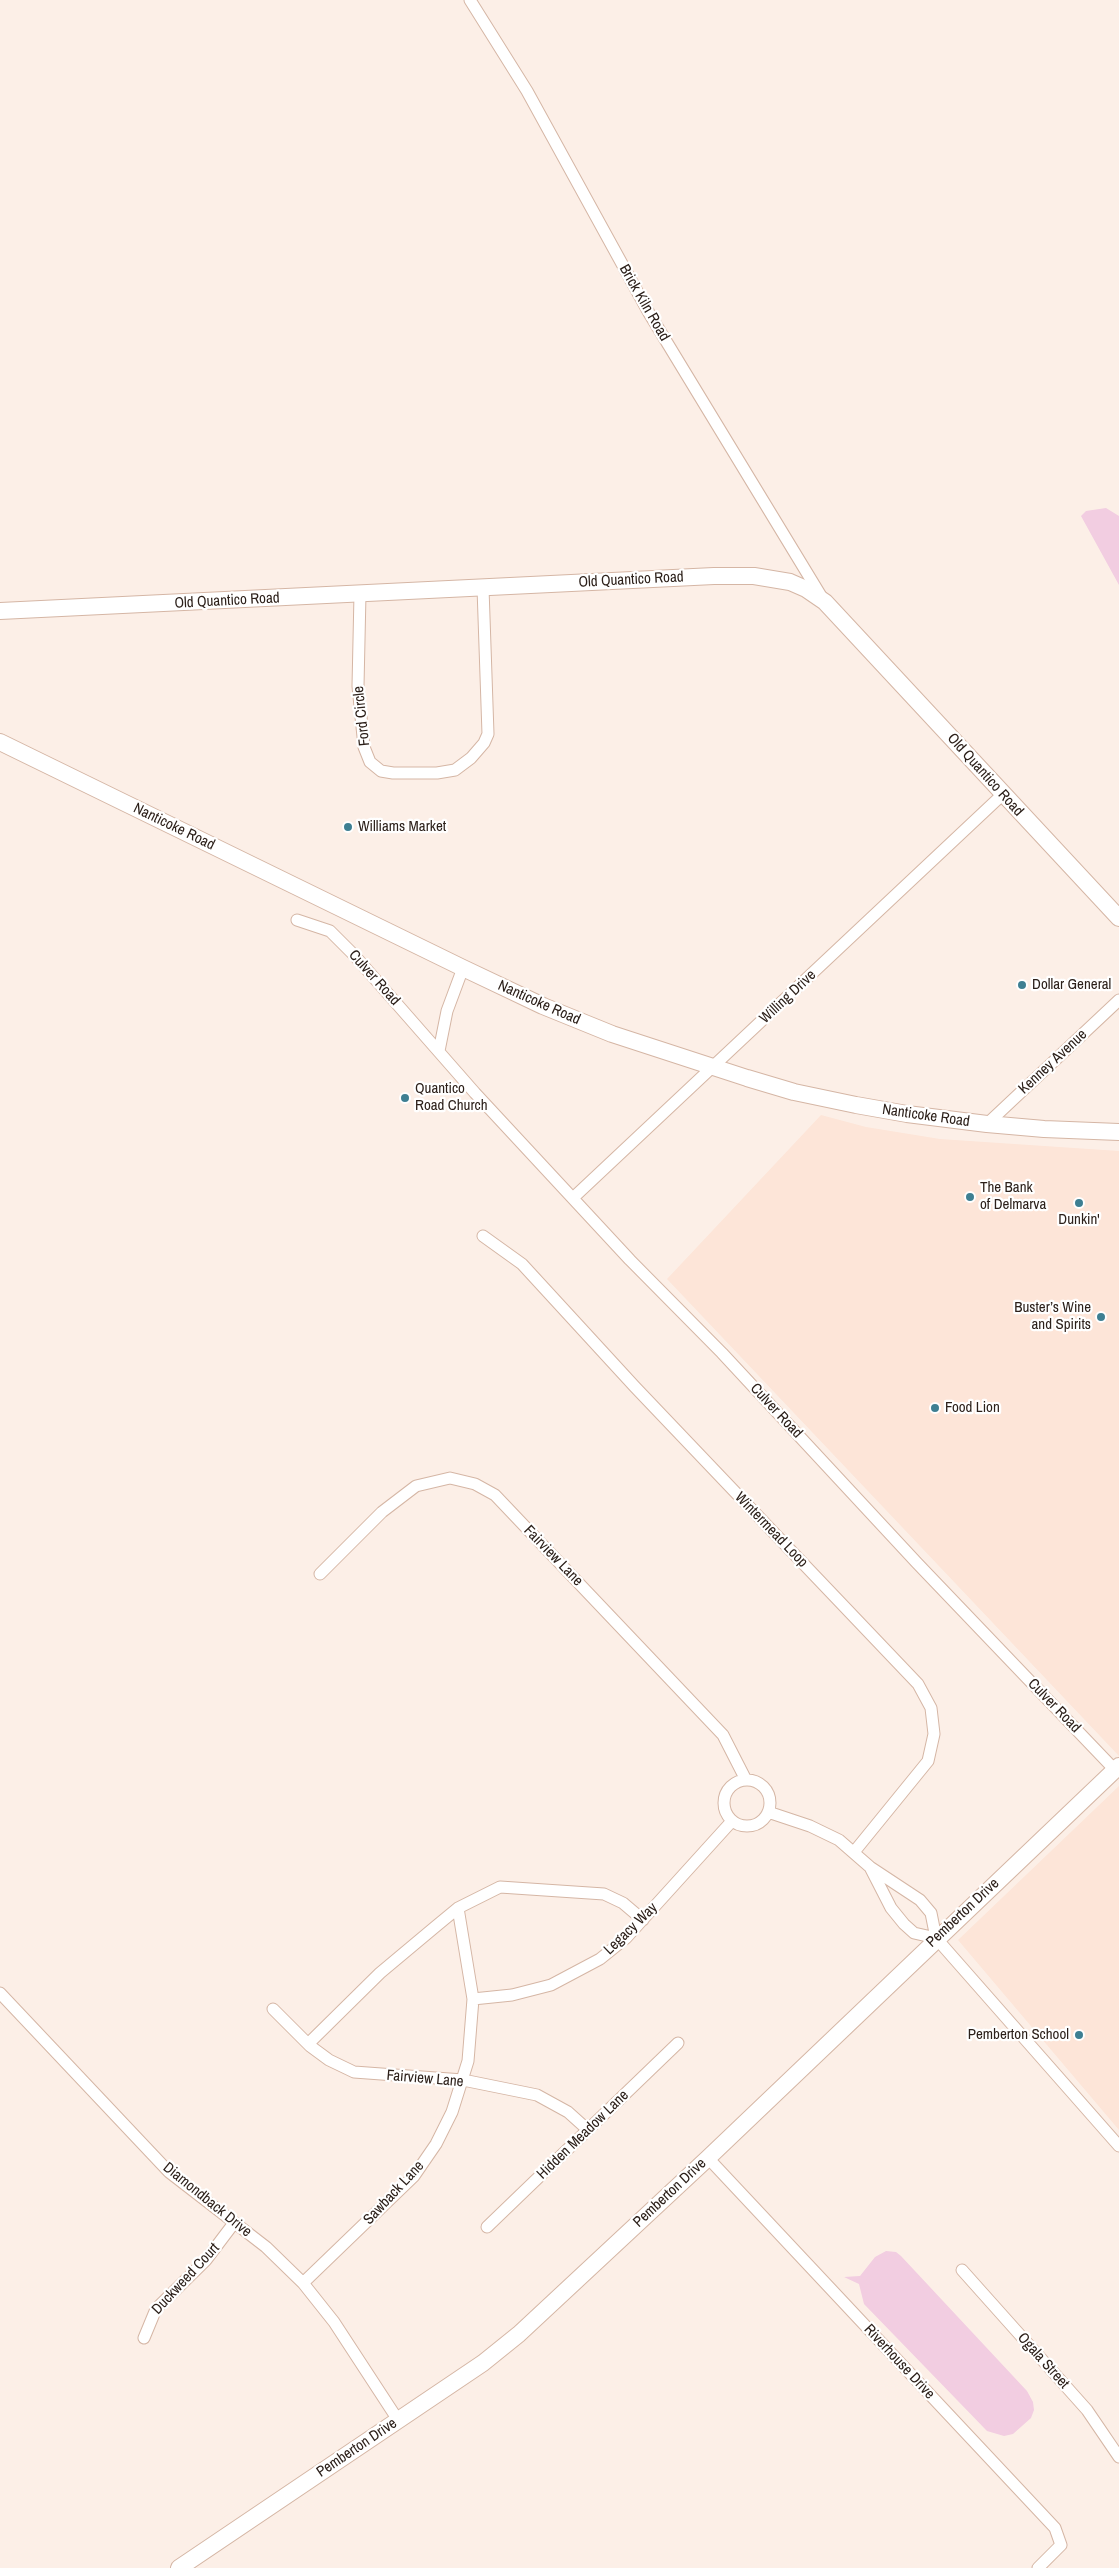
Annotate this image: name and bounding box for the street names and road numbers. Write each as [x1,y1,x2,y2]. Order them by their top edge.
street label: Brick Kiln Road [615,261,673,345]
street label: Old Quantico Road [578,568,684,592]
street label: Old Quantico Road [174,589,280,613]
street label: Ford Circle [350,685,374,747]
street label: Old Quantico Road [943,730,1027,820]
street label: Nanticoke Road [130,800,218,854]
street label: Culver Road [344,947,404,1009]
street label: Willing Drive [756,966,820,1028]
street label: Nanticoke Road [495,977,583,1029]
street label: Kenney Avenue [1015,1026,1091,1098]
street label: Nanticoke Road [881,1101,971,1131]
street label: Culver Road [746,1380,806,1442]
street label: Wintermead Loop [731,1489,811,1571]
street label: Fairview Lane [520,1522,586,1590]
street label: Culver Road [1024,1675,1084,1737]
street label: Pemberton Drive [923,1875,1003,1951]
street label: Legacy Way [601,1899,661,1959]
street label: Fairview Lane [386,2067,464,2091]
street label: Hidden Meadow Lane [533,2087,633,2183]
street label: Pemberton Drive [630,2155,710,2231]
street label: Sawback Lane [360,2157,428,2229]
street label: Diamondback Drive [159,2159,255,2241]
street label: Duckweed Court [148,2240,224,2318]
street label: Riverhouse Drive [860,2321,938,2403]
street label: Ogala Street [1013,2329,1073,2393]
street label: Pemberton Drive [313,2415,401,2481]

